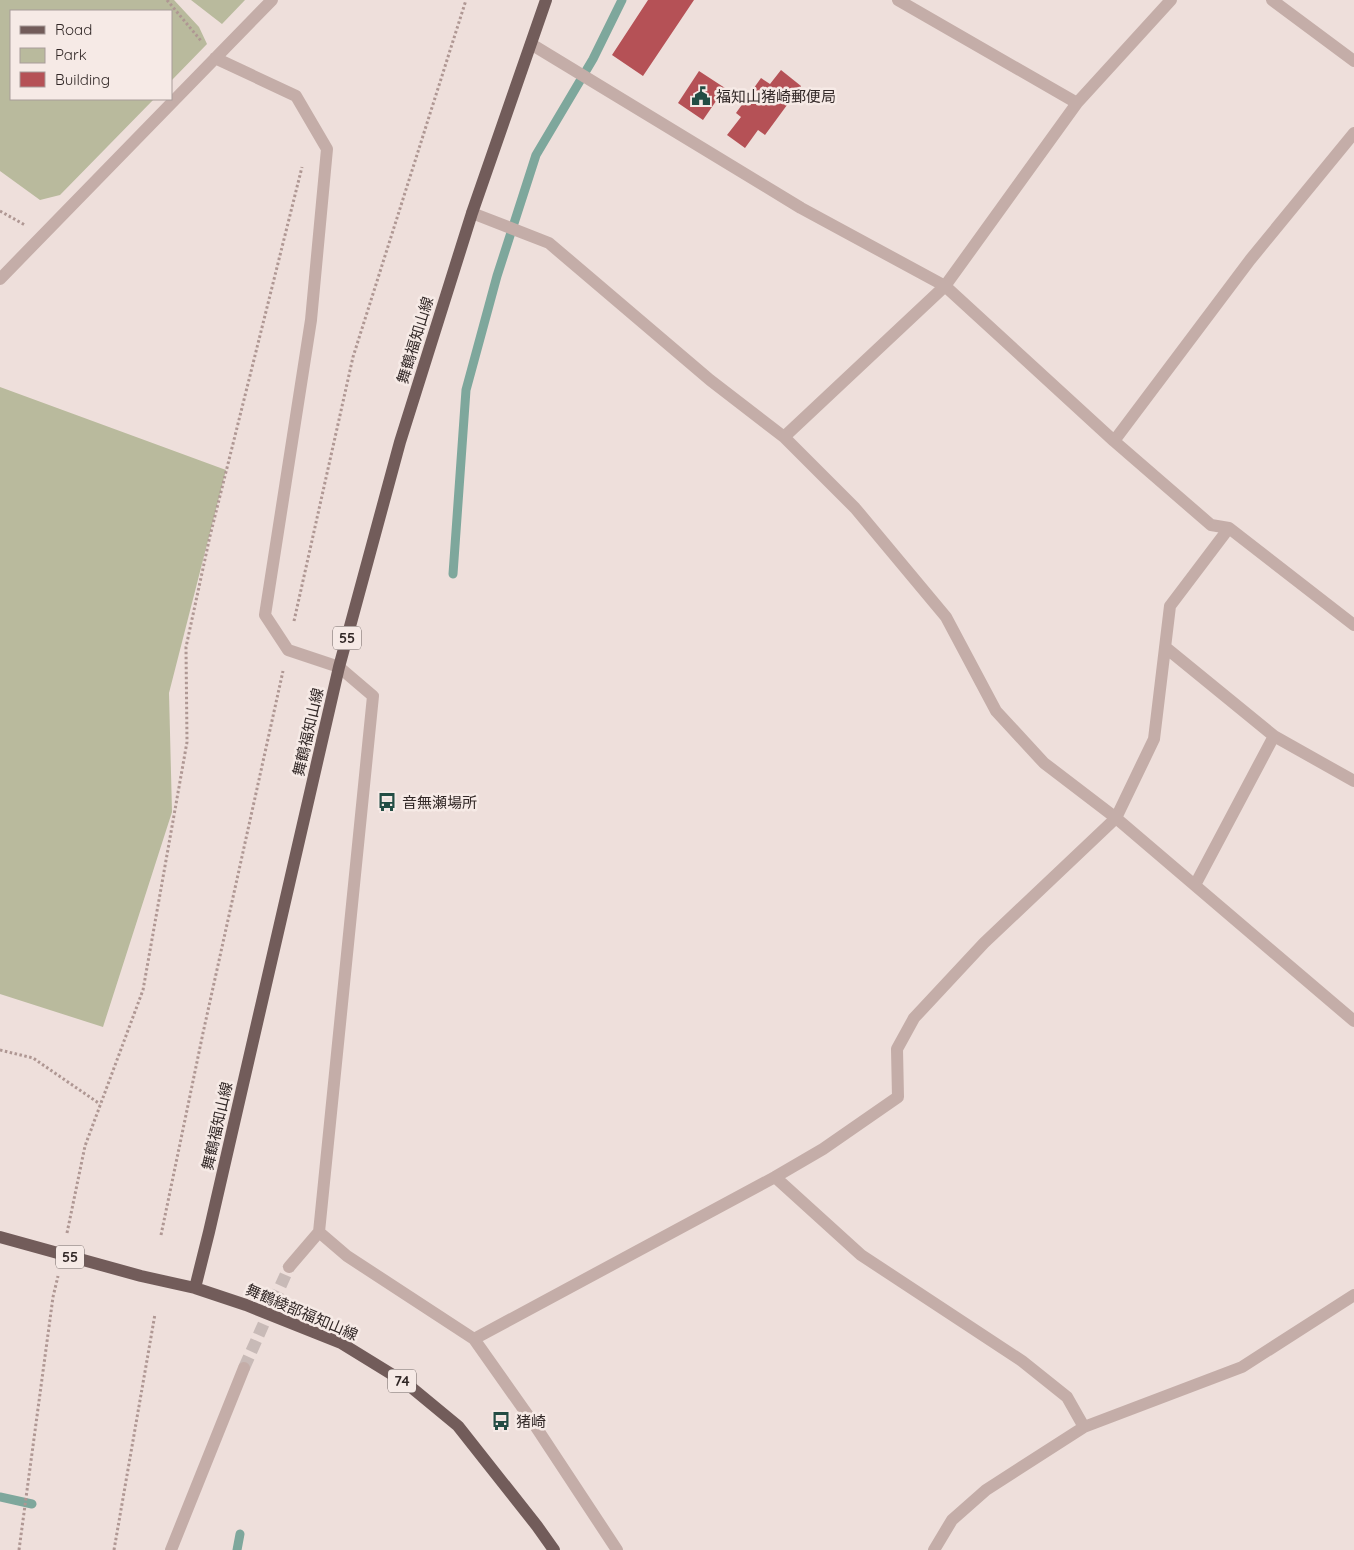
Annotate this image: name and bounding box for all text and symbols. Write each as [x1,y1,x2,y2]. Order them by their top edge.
legend [10,10,172,100]
text: Road [55,20,92,39]
text: Park [55,45,87,64]
text: Building [55,70,110,89]
public building icon: 福知山猪崎郵便局 [690,85,712,107]
place label: 福知山猪崎郵便局 [716,87,836,106]
street label: 舞鶴福知山線 [393,294,437,386]
road number: 55 [333,626,361,650]
street label: 舞鶴福知山線 [289,686,327,778]
bus stop icon: 音無瀬場所 [376,791,398,813]
place label: 音無瀬場所 [402,793,477,812]
street label: 舞鶴福知山線 [198,1080,236,1172]
road number: 55 [56,1246,84,1268]
street label: 舞鶴綾部福知山線 [243,1280,361,1344]
road number: 74 [388,1370,416,1392]
bus stop icon: 猪崎 [490,1410,512,1432]
place label: 猪崎 [516,1412,546,1431]

